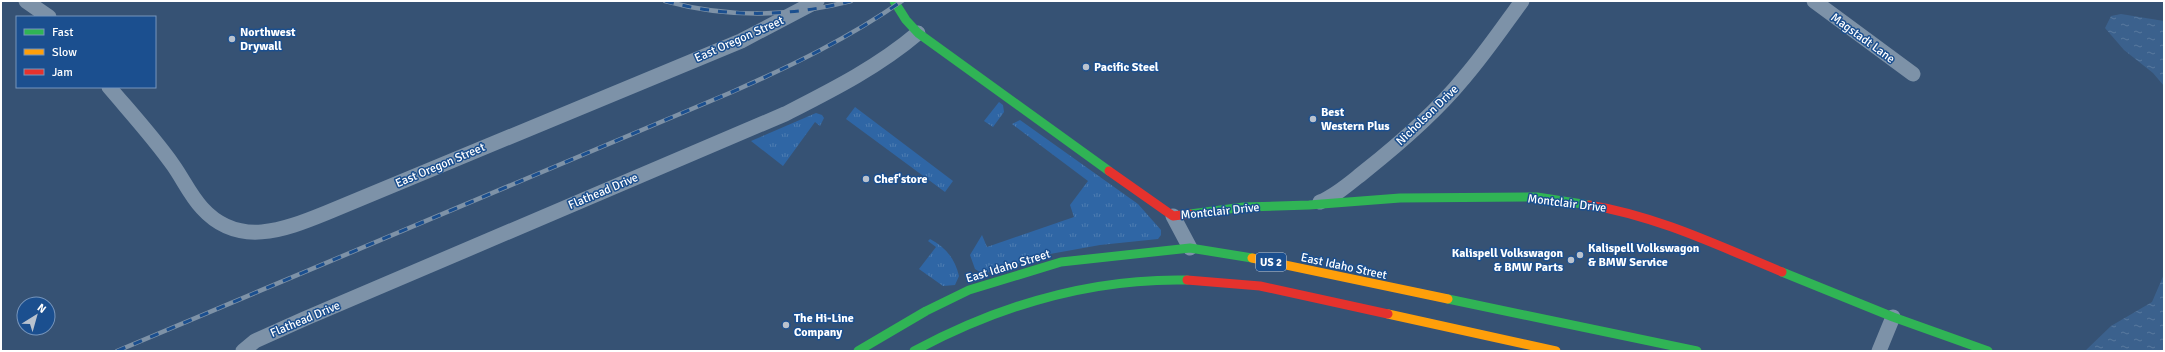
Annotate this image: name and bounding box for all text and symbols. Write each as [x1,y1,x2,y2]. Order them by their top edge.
street label: Magstadt Lane [1828,10,1898,67]
street label: East Oregon Street [692,13,786,66]
legend [16,16,156,88]
text: Fast [52,25,73,40]
place label: Northwest Drywall [240,25,296,54]
marker: Northwest Drywall [227,34,237,44]
text: Slow [52,45,77,60]
place label: Pacific Steel [1094,60,1159,75]
marker: Pacific Steel [1081,62,1091,72]
text: Jam [52,65,73,80]
street label: Nicholson Drive [1393,82,1462,149]
place label: Best Western Plus [1321,105,1390,134]
marker: Best Western Plus [1308,114,1318,124]
street label: East Oregon Street [393,140,487,191]
street label: Flathead Drive [566,170,640,213]
place label: Chef'store [874,172,927,187]
marker: Chef'store [861,174,871,184]
street label: Montclair Drive [1527,191,1607,216]
street label: Montclair Drive [1180,200,1260,223]
place label: Kalispell Volkswagon & BMW Service [1588,241,1700,270]
place label: Kalispell Volkswagon & BMW Parts [1452,246,1564,275]
street label: East Idaho Street [964,247,1052,286]
street label: East Idaho Street [1300,250,1388,283]
marker: Kalispell Volkswagon & BMW Service [1575,250,1585,260]
road number: US 2 [1256,253,1286,271]
marker: Kalispell Volkswagon & BMW Parts [1566,255,1576,265]
north arrow [16,296,56,336]
street label: Flathead Drive [268,298,342,341]
text: N [35,301,49,316]
place label: The Hi-Line Company [794,311,854,340]
marker: The Hi-Line Company [781,320,791,330]

